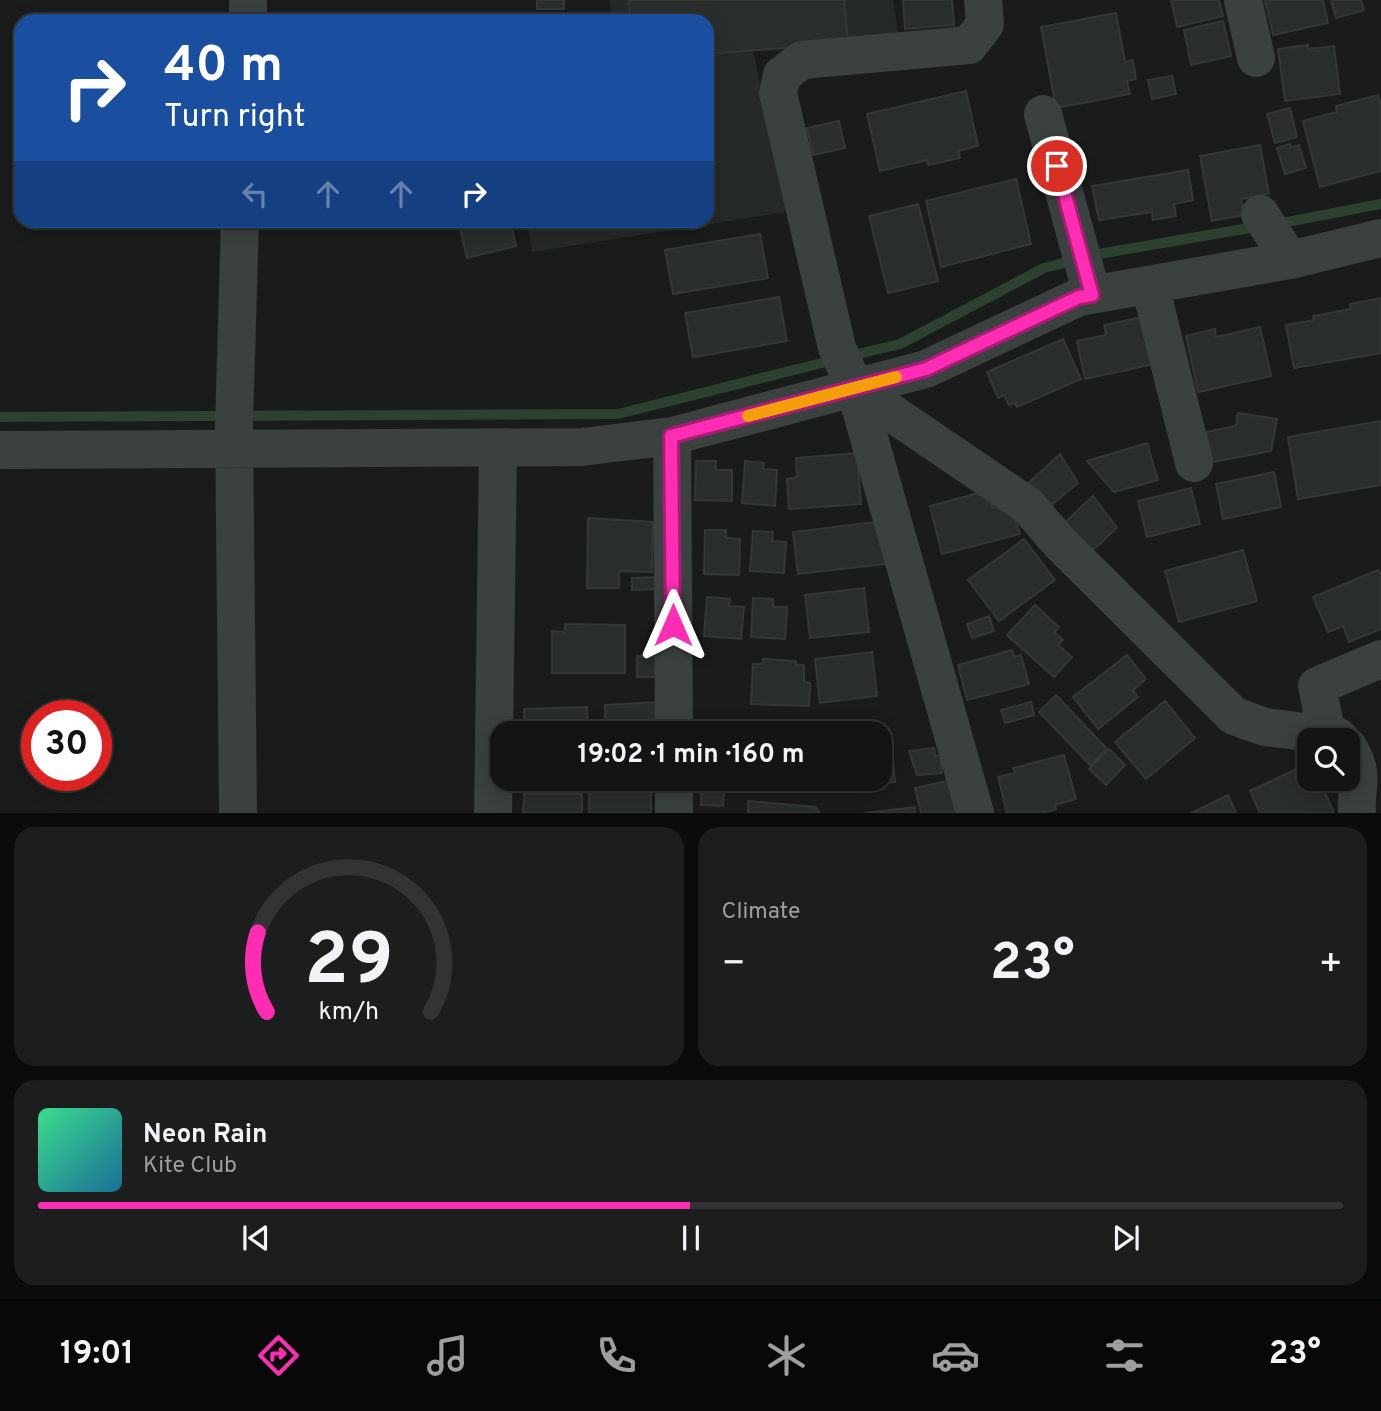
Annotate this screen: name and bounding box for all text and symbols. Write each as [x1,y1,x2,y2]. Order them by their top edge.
text: 40 m [164,37,283,99]
icon: right [49,42,140,133]
text: Turn right [164,98,306,138]
pin [1027,136,1087,196]
icon: arrive [1038,147,1076,185]
icon: left [236,175,274,213]
icon: ahead [309,175,347,213]
icon: ahead [382,175,420,213]
icon: right [455,175,493,213]
position arrow [636,588,710,662]
speed limit sign: 30 [21,700,112,791]
map controls [1297,728,1360,791]
button: search [1297,728,1360,791]
text: 19:02 · 1 min · 160 m [578,739,804,772]
text: Climate [722,898,800,927]
text: 29 [304,919,393,1011]
text: 23° [990,932,1075,998]
text: − [722,941,746,990]
text: + [1318,941,1343,990]
text: km/h [318,997,379,1029]
text: Neon Rain [143,1119,268,1152]
text: Kite Club [143,1152,237,1181]
icon: previous [237,1219,275,1257]
icon: pause [672,1219,710,1257]
icon: next [1107,1219,1145,1257]
icon: directions [254,1331,303,1380]
icon: music [423,1331,472,1380]
icon: phone [592,1331,641,1380]
icon: climate [762,1331,811,1380]
icon: car [931,1331,980,1380]
icon: filters [1100,1331,1149,1380]
text: 19:01 [60,1335,134,1375]
text: 23° [1269,1335,1321,1375]

